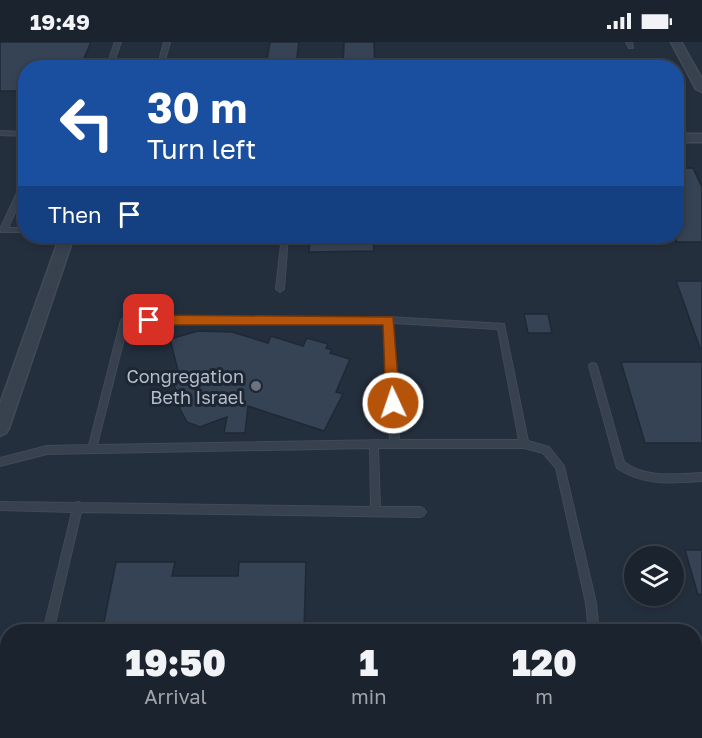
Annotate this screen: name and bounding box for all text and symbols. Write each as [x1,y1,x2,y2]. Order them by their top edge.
text: 19:49 [30,8,90,35]
text: 30 m [147,82,247,132]
icon: left [48,84,126,162]
text: Turn left [147,133,256,165]
icon: arrive [113,198,146,231]
text: Then [48,201,101,228]
pin [123,294,174,345]
icon: arrive [132,303,165,336]
place label: Congregation Beth Israel [127,365,244,408]
position arrow [361,371,425,435]
marker: Congregation Beth Israel [249,379,263,393]
map controls [624,546,684,606]
button: layers [624,546,684,606]
text: 19:50 [125,641,226,684]
text: 1 [359,641,378,684]
text: 120 [512,641,577,684]
text: Arrival [144,684,207,708]
text: min [351,684,386,708]
text: m [535,684,553,708]

